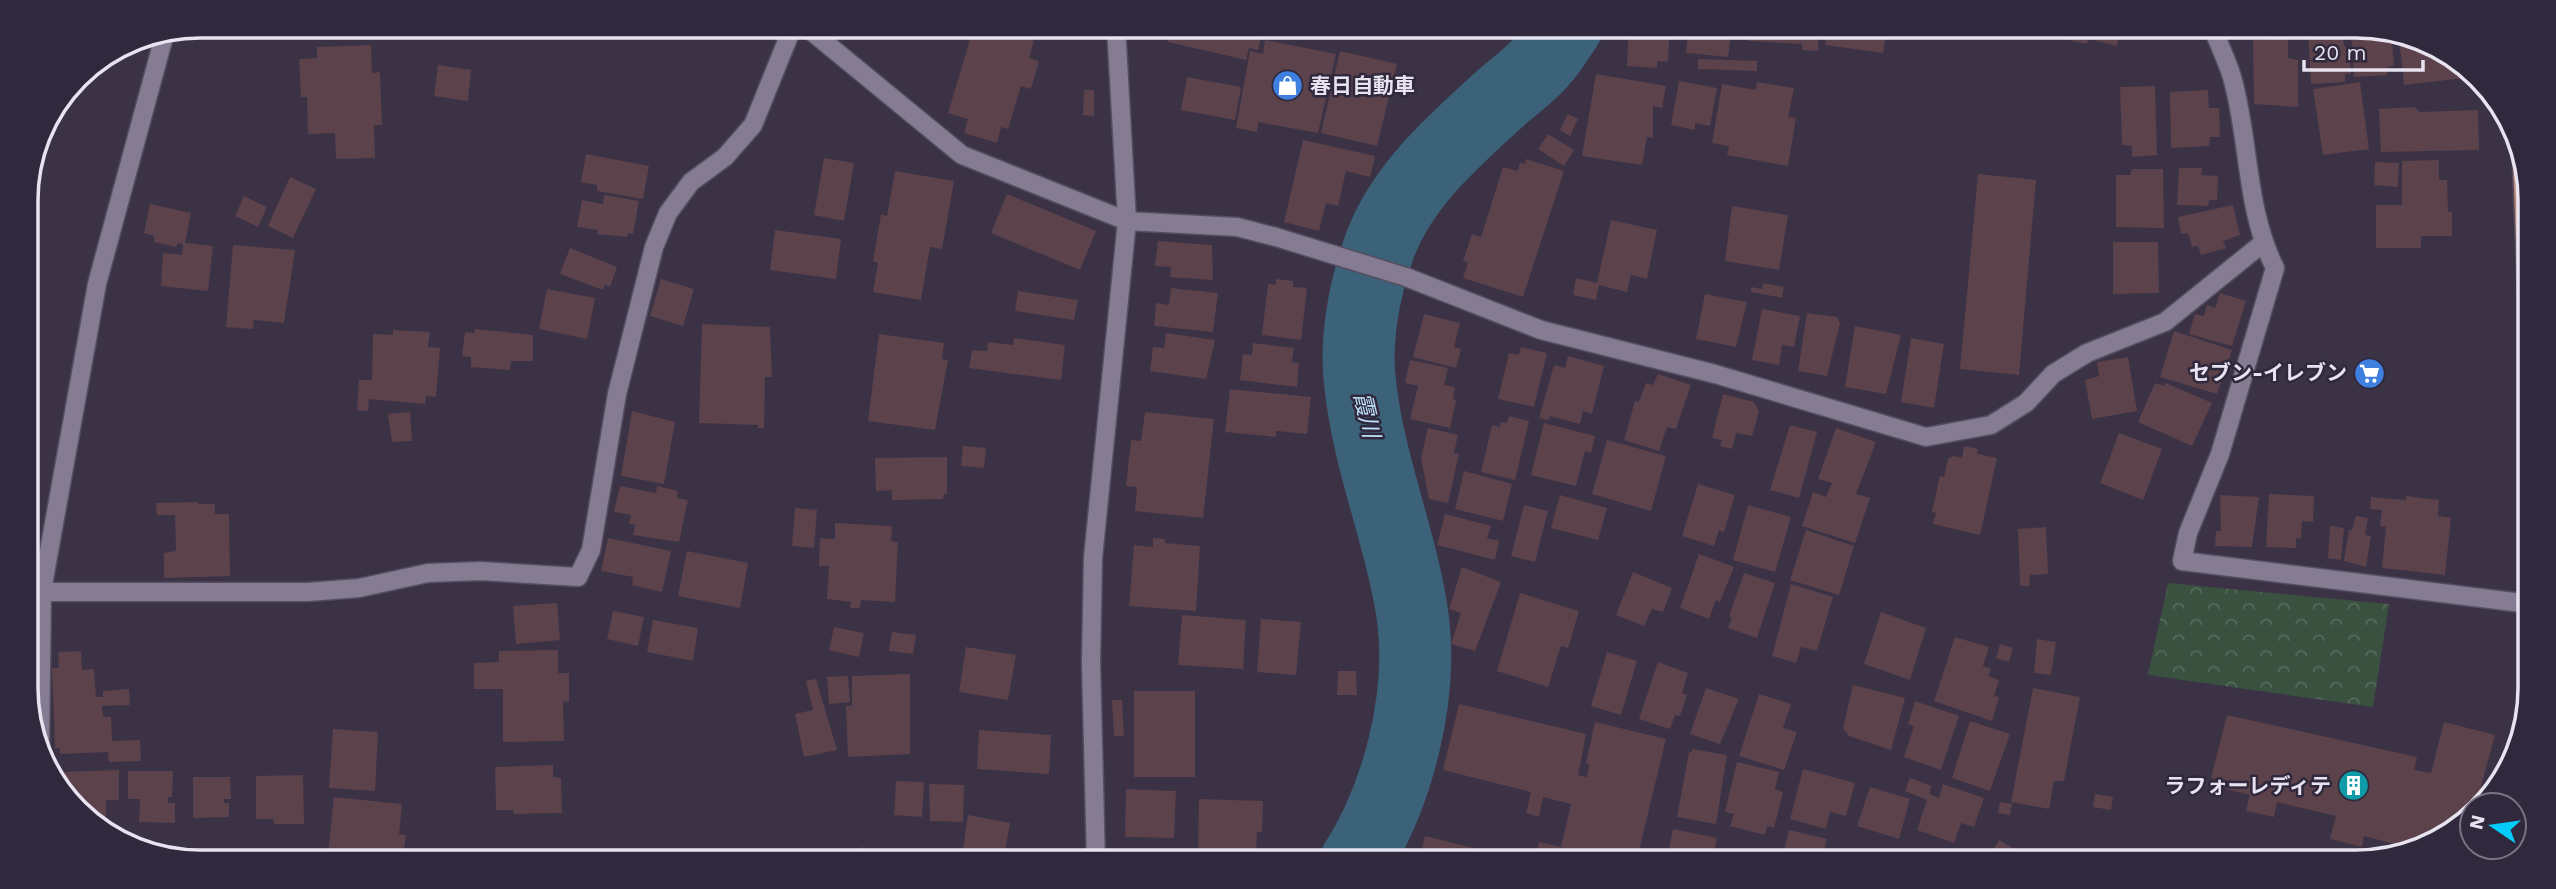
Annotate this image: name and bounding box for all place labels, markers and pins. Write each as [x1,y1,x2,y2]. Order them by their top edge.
shop icon: 春日自動車 [1270,69,1304,103]
place label: 春日自動車 [1310,73,1415,98]
supermarket icon: セブン-イレブン [2353,356,2387,390]
place label: セブン-イレブン [2189,360,2347,385]
building icon: ラフォーレディテ [2337,769,2371,803]
place label: ラフォーレディテ [2164,773,2331,798]

